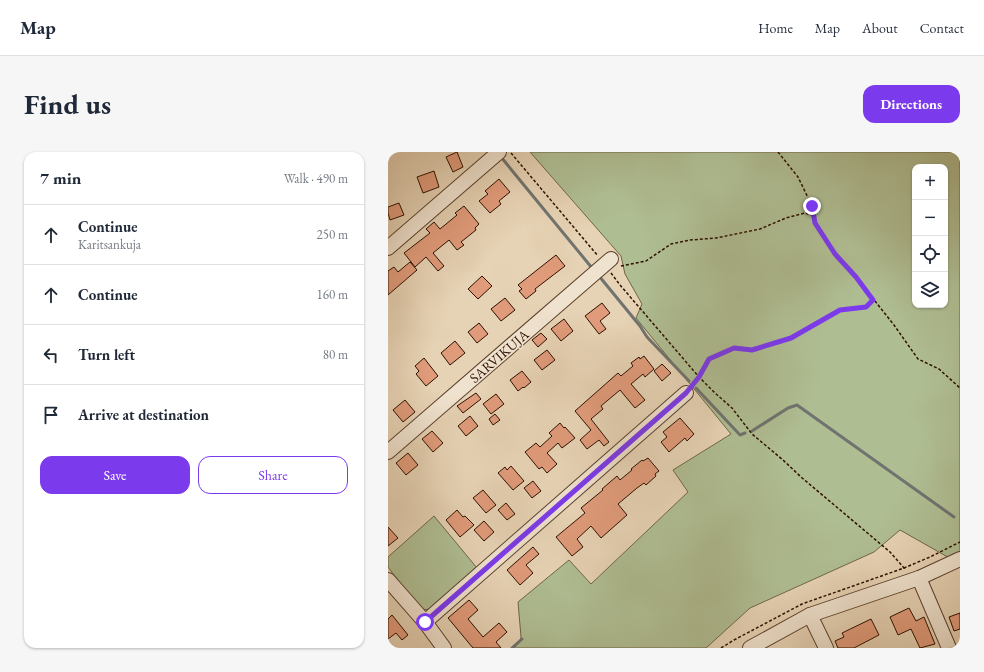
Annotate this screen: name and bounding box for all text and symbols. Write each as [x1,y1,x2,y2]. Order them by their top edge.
text: Map [20,15,56,40]
text: Home [758,19,793,37]
text: Map [815,19,840,37]
text: About [862,19,898,37]
text: Contact [920,19,964,37]
button: Directions [863,85,960,123]
text: Find us [24,86,111,122]
map controls [912,164,948,308]
button: + [912,164,948,200]
text: 7 min [40,167,81,189]
text: Walk · 490 m [284,170,348,187]
route end [803,197,821,215]
button: − [912,200,948,236]
text: Continue [78,217,138,236]
icon: ahead [40,224,62,246]
text: 250 m [317,226,348,243]
text: Karitsankuja [78,236,141,253]
button: locate [912,236,948,272]
button: layers [912,272,948,308]
icon: ahead [40,284,62,306]
text: Continue [78,285,138,304]
text: 160 m [317,286,348,303]
street label: SARVIKUJA [466,325,533,387]
icon: left [40,344,62,366]
text: Turn left [78,345,135,364]
text: 80 m [323,346,348,363]
icon: arrive [40,404,62,426]
text: Arrive at destination [78,405,209,424]
button: Save [40,456,190,494]
button: Share [198,456,348,494]
route start [416,613,434,631]

